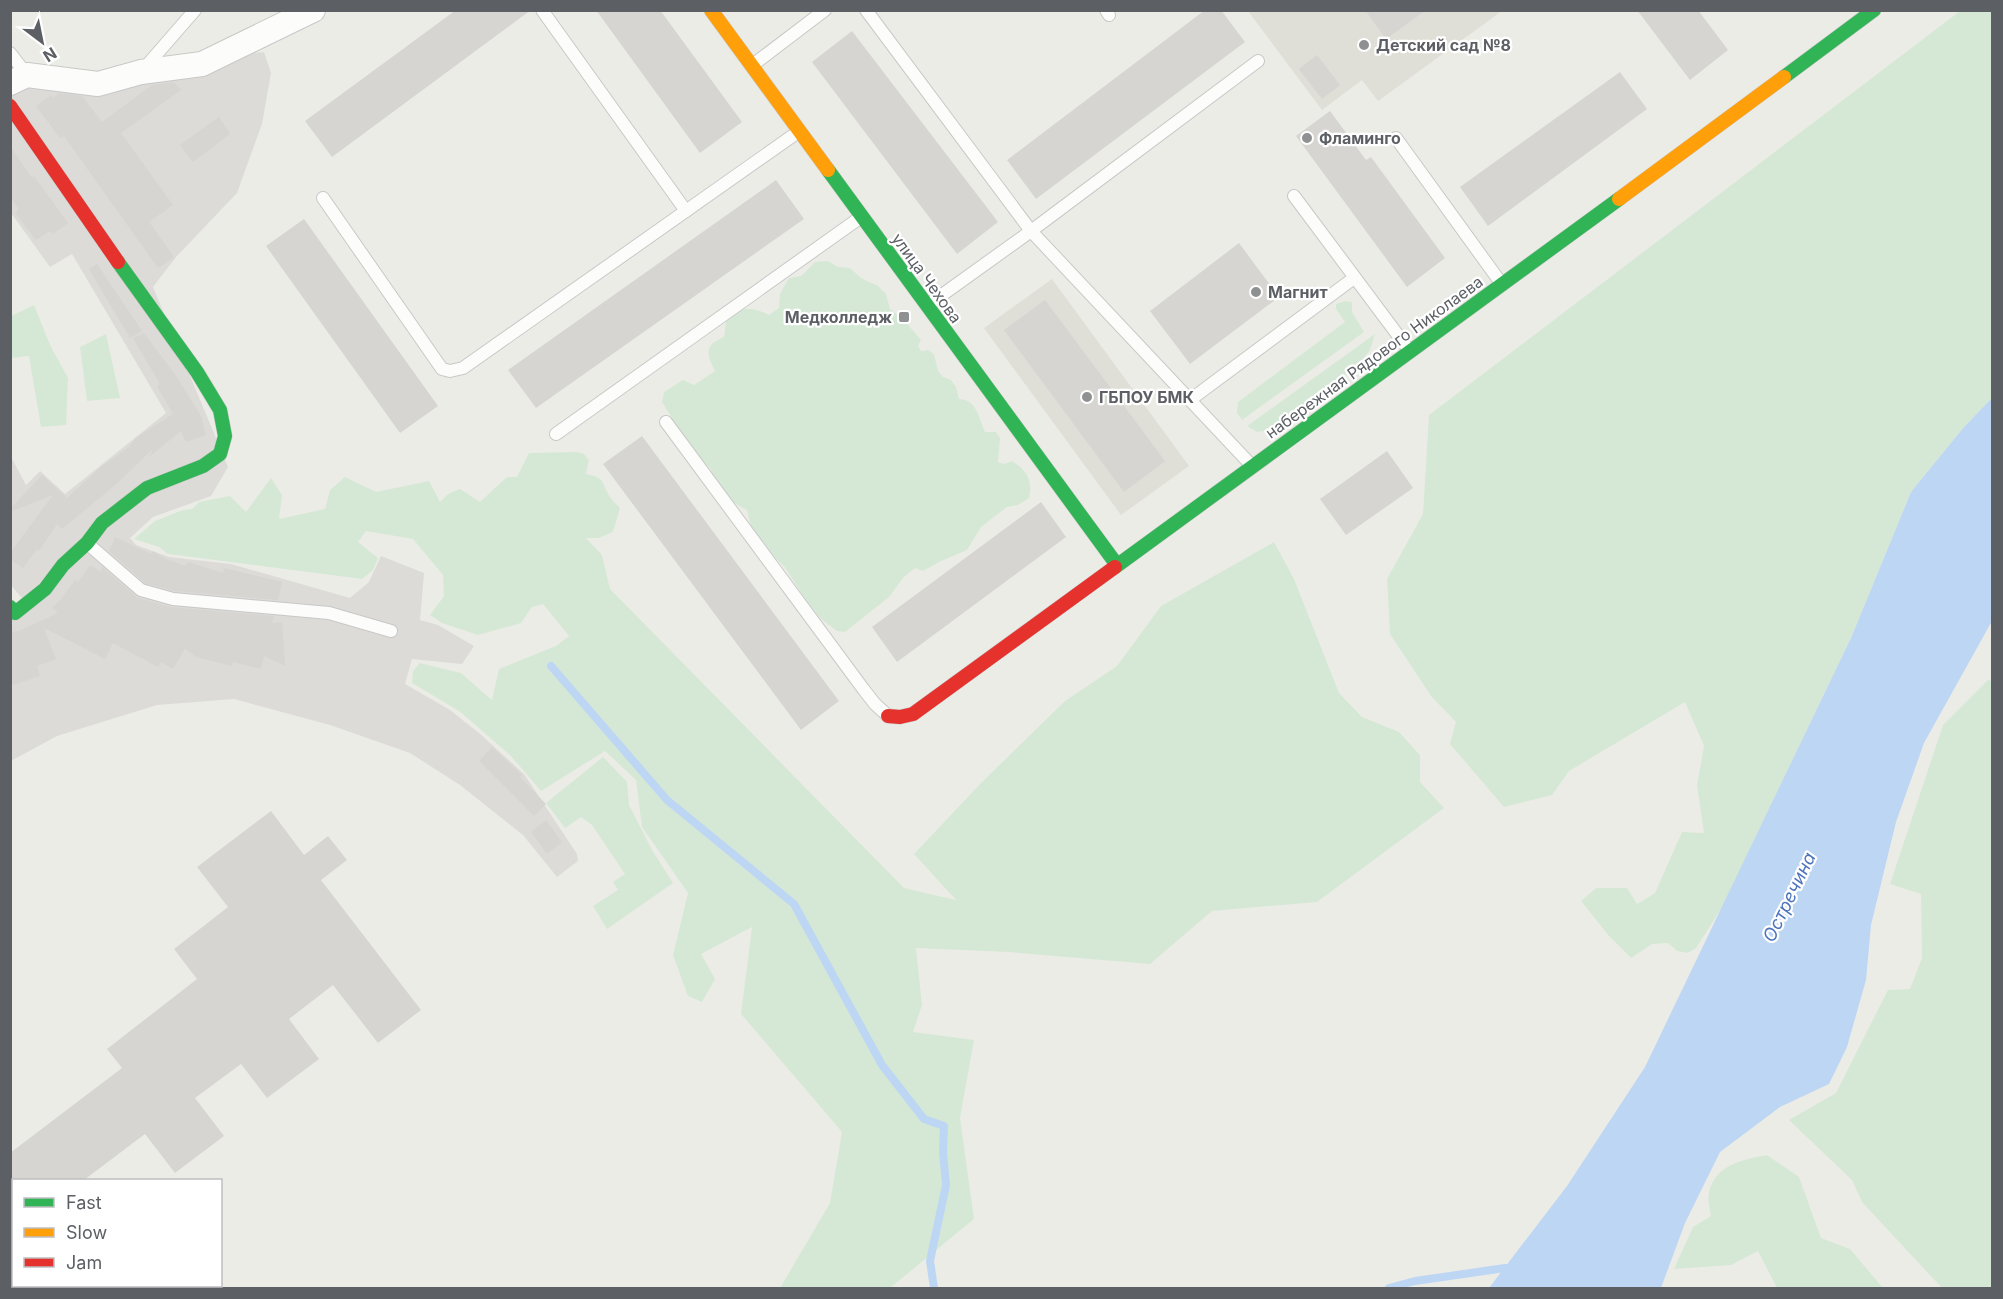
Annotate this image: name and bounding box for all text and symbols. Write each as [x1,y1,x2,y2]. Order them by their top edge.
north arrow [12,12,72,72]
place label: Детский сад №8 [1376,35,1511,55]
marker: Детский сад №8 [1357,38,1371,52]
text: N [39,43,60,66]
place label: Фламинго [1319,128,1401,148]
marker: Фламинго [1300,131,1314,145]
street label: улица Чехова [888,229,966,327]
street label: набережная Рядового Николаева [1261,271,1487,443]
place label: Магнит [1268,282,1328,302]
marker: Магнит [1249,285,1263,299]
place label: Медколледж [785,307,892,327]
marker: Медколледж [897,310,911,324]
place label: ГБПОУ БМК [1099,387,1194,407]
marker: ГБПОУ БМК [1080,390,1094,404]
water label: Остречина [1758,849,1820,945]
legend [12,1179,222,1287]
text: Fast [66,1192,102,1213]
text: Slow [66,1222,107,1243]
text: Jam [66,1252,102,1273]

